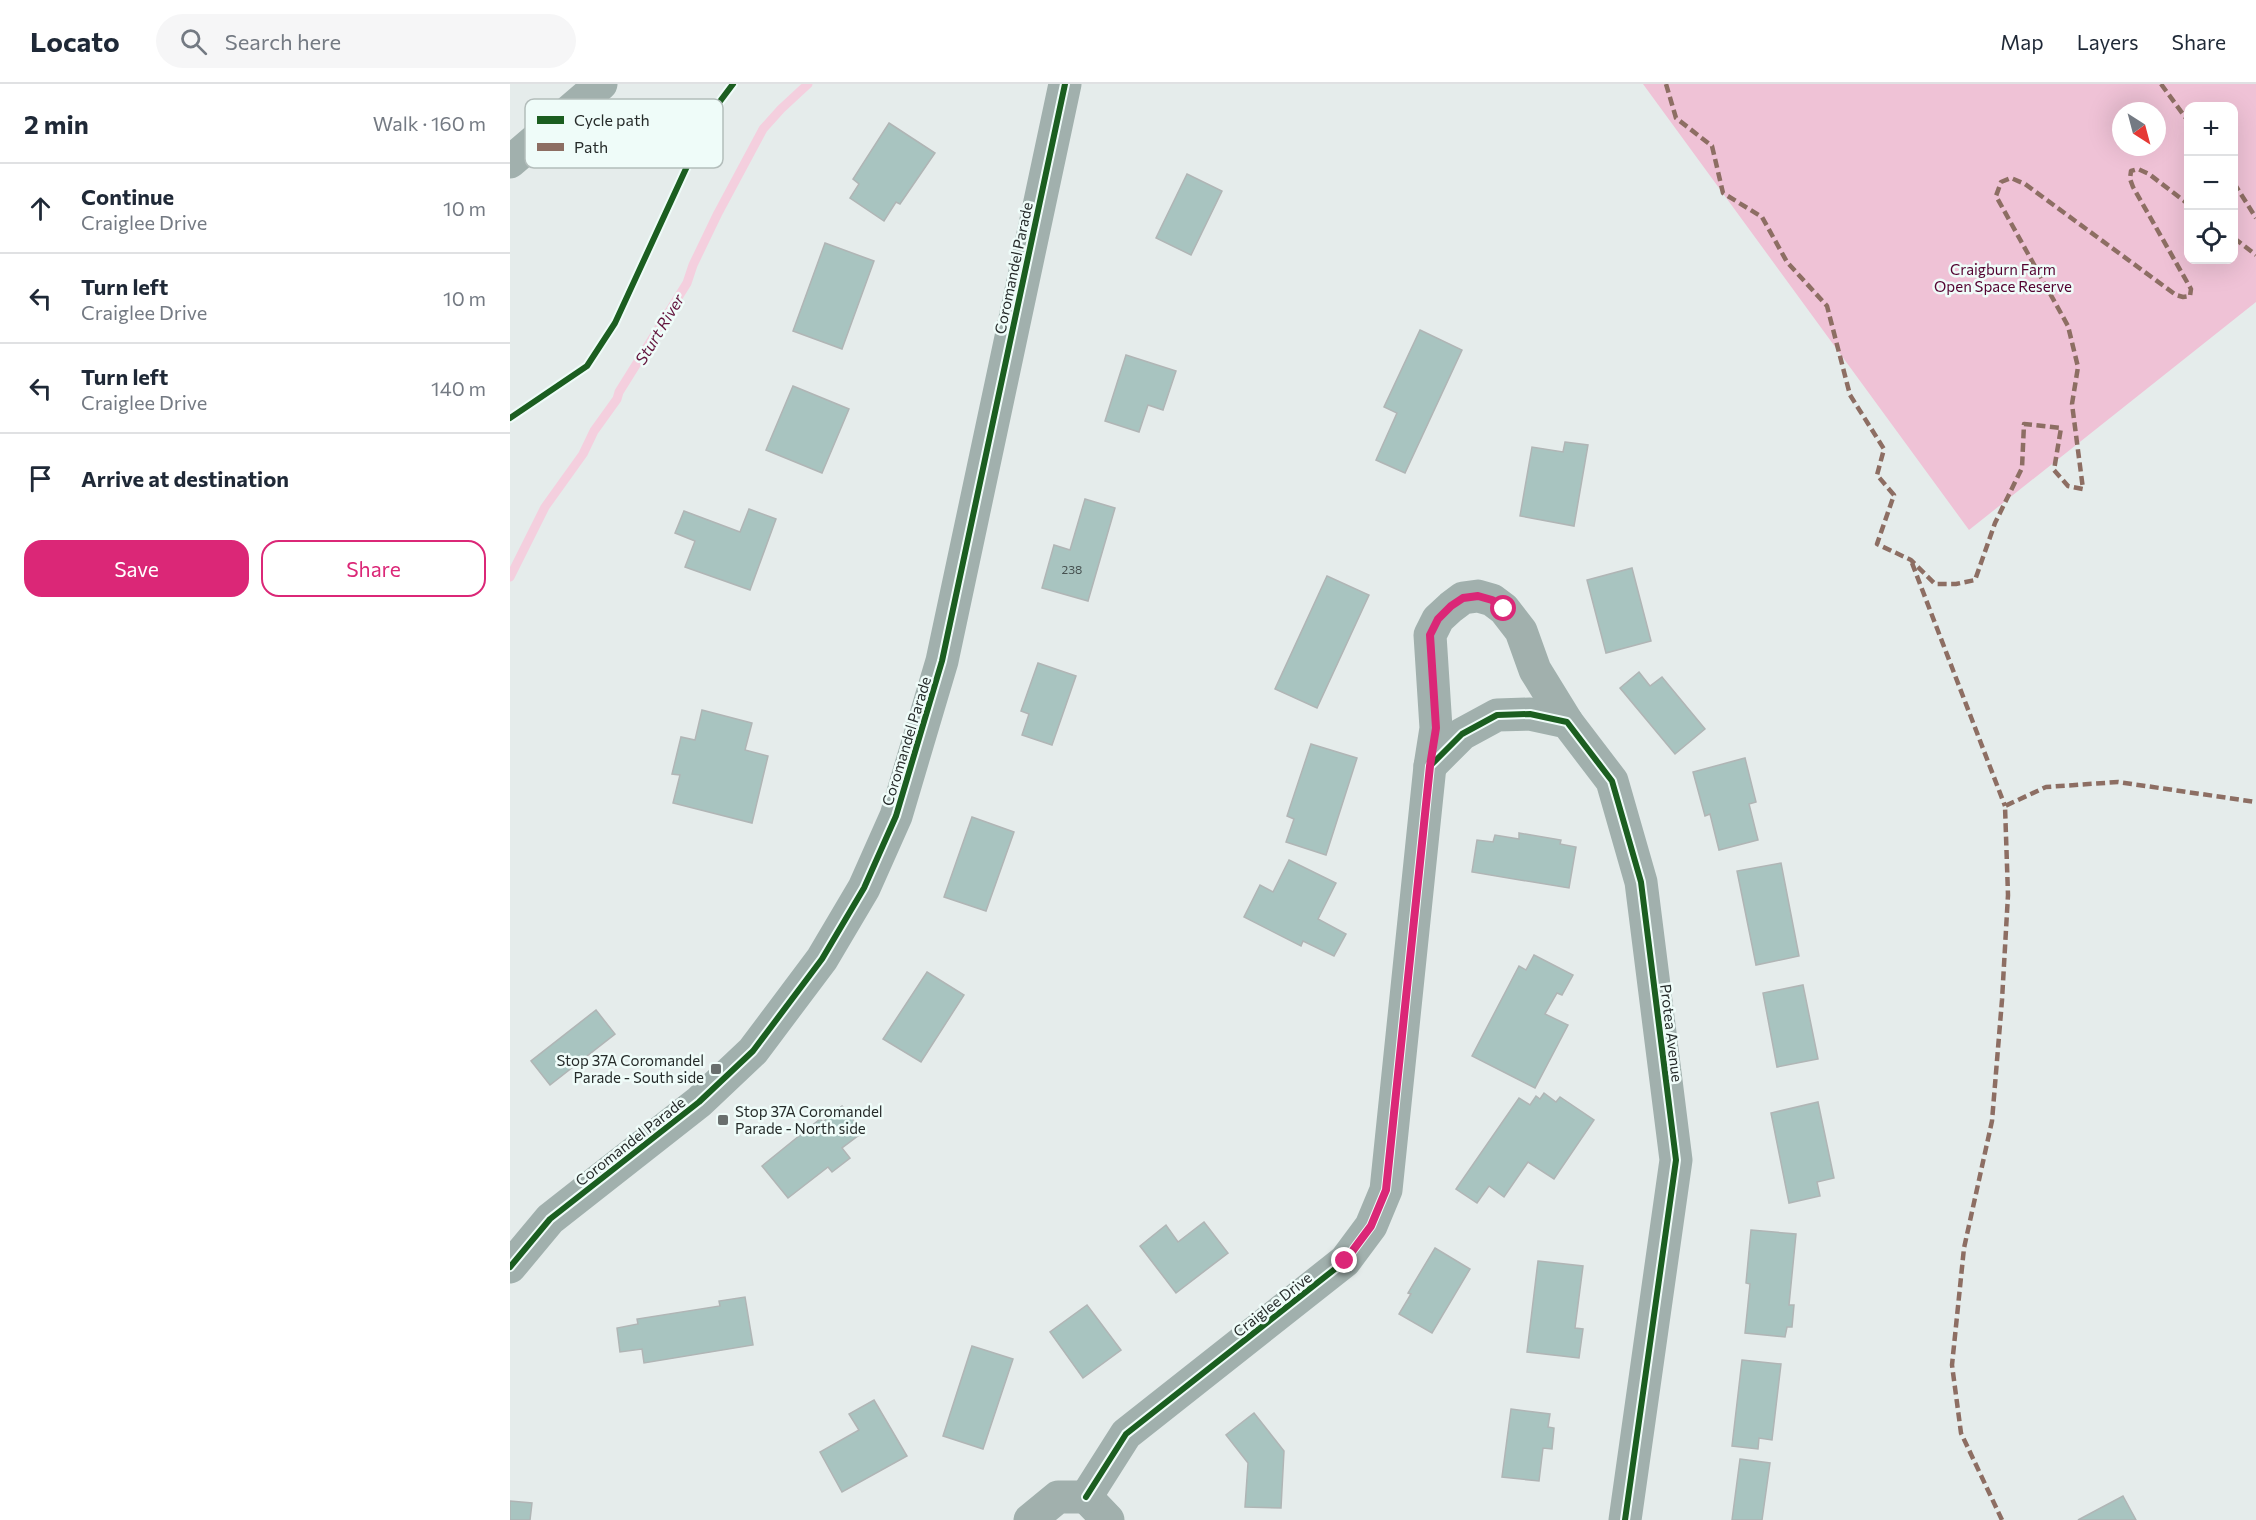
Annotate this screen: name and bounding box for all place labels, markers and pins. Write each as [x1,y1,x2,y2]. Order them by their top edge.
place label: Stop 37A Coromandel Parade - South side [556,1051,704,1086]
marker: Stop 37A Coromandel Parade - South side [709,1062,723,1076]
place label: Stop 37A Coromandel Parade - North side [735,1102,883,1137]
marker: Stop 37A Coromandel Parade - North side [716,1113,730,1127]

